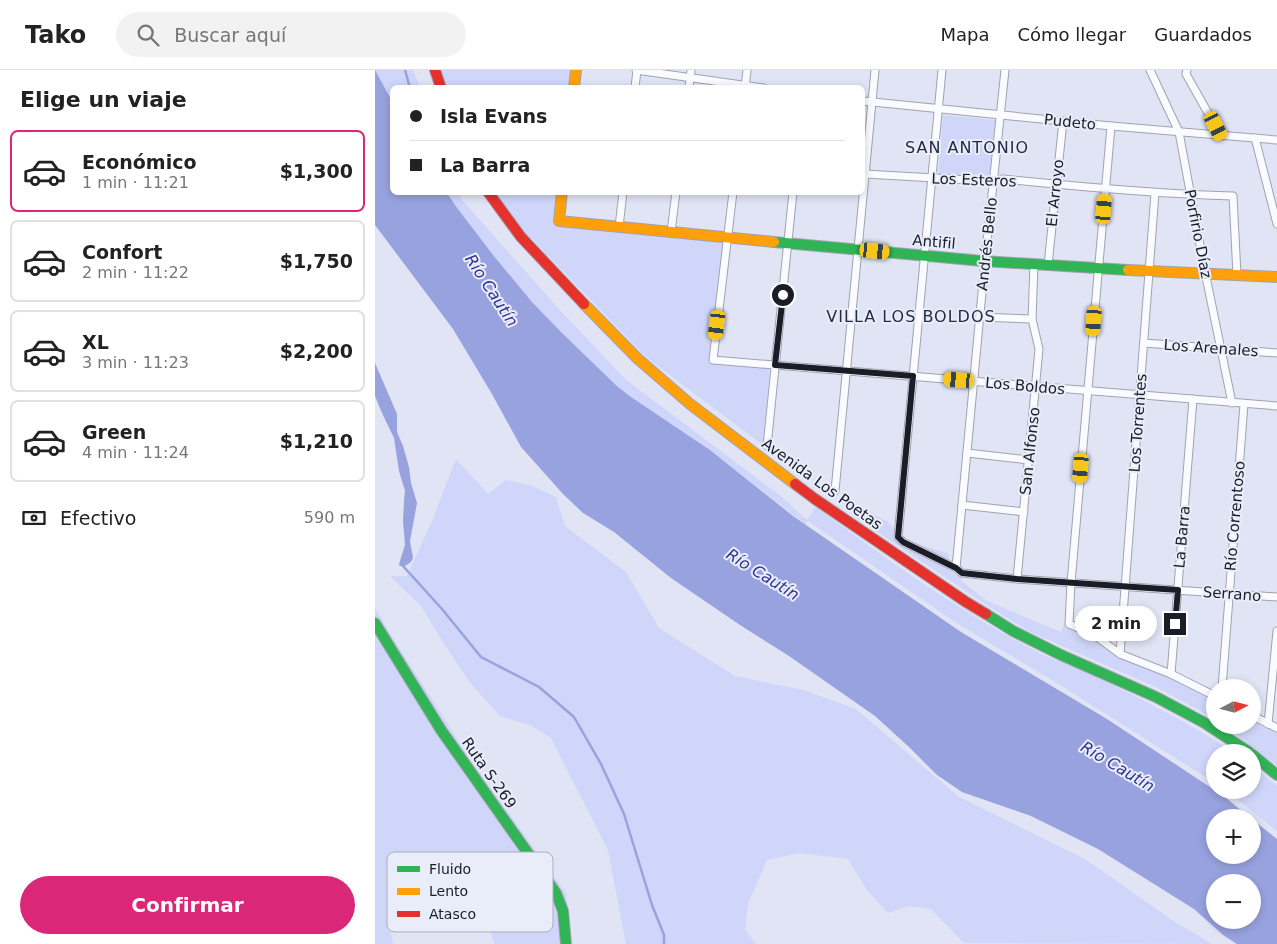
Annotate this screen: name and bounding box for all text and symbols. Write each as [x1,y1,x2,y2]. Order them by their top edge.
search box [116,12,466,57]
text: Tako [25,21,86,49]
icon: search [134,21,162,49]
text: Buscar aquí [174,24,286,46]
text: Mapa [940,24,989,45]
text: Cómo llegar [1017,24,1126,45]
text: Guardados [1154,24,1252,45]
text: Elige un viaje [20,87,187,112]
text: Isla Evans [440,105,547,127]
car [1202,109,1229,143]
street label: Pudeto [1043,110,1097,134]
district label: SAN ANTONIO [905,138,1029,157]
icon: car [22,149,67,194]
text: Económico [82,151,197,173]
text: La Barra [440,154,530,176]
street label: El Arroyo [1043,158,1067,228]
text: $1,300 [280,160,353,182]
street label: Los Esteros [931,170,1017,190]
text: 1 min · 11:21 [82,173,189,192]
street label: Porfirio Díaz [1181,188,1215,280]
car [1095,193,1112,225]
street label: Andrés Bello [973,196,1001,292]
street label: Antifil [912,231,956,253]
icon: car [22,239,67,284]
text: Confort [82,241,162,263]
car [859,242,890,260]
text: $1,750 [280,250,353,272]
water label: Río Cautín [461,251,522,330]
text: 2 min · 11:22 [82,263,189,282]
route start [772,284,794,306]
car [1085,306,1102,336]
district label: VILLA LOS BOLDOS [826,307,996,326]
car [707,309,726,341]
icon: car [22,329,67,374]
text: XL [82,331,109,353]
street label: Los Arenales [1163,336,1259,360]
text: $2,200 [280,340,353,362]
text: 3 min · 11:23 [82,353,189,372]
car [943,371,974,389]
street label: Los Torrentes [1126,373,1150,473]
street label: Los Boldos [984,374,1066,398]
street label: San Alfonso [1016,406,1044,496]
icon: car [22,419,67,464]
text: Green [82,421,146,443]
text: $1,210 [280,430,353,452]
street label: Avenida Los Poetas [758,434,886,534]
text: 4 min · 11:24 [82,443,189,462]
car [1072,452,1089,484]
street label: Río Correntoso [1221,460,1249,572]
icon: cash [20,504,48,532]
street label: La Barra [1170,505,1194,569]
text: Efectivo [60,507,136,529]
text: 590 m [304,508,355,527]
water label: Río Cautín [723,545,803,604]
street label: Serrano [1202,583,1262,605]
callout: 2 min [1075,606,1157,642]
route end [1164,613,1186,635]
text: 2 min [1091,614,1141,633]
north arrow [1206,679,1261,734]
map controls [1206,679,1261,929]
street label: Ruta S-269 [458,734,520,812]
water label: Río Cautín [1078,737,1158,796]
button: layers [1206,744,1261,799]
button: + [1206,809,1261,864]
legend [387,852,553,932]
text: Fluido [429,861,471,877]
button: − [1206,874,1261,929]
button: Confirmar [20,876,355,934]
text: Lento [429,883,468,899]
text: Atasco [429,906,476,922]

